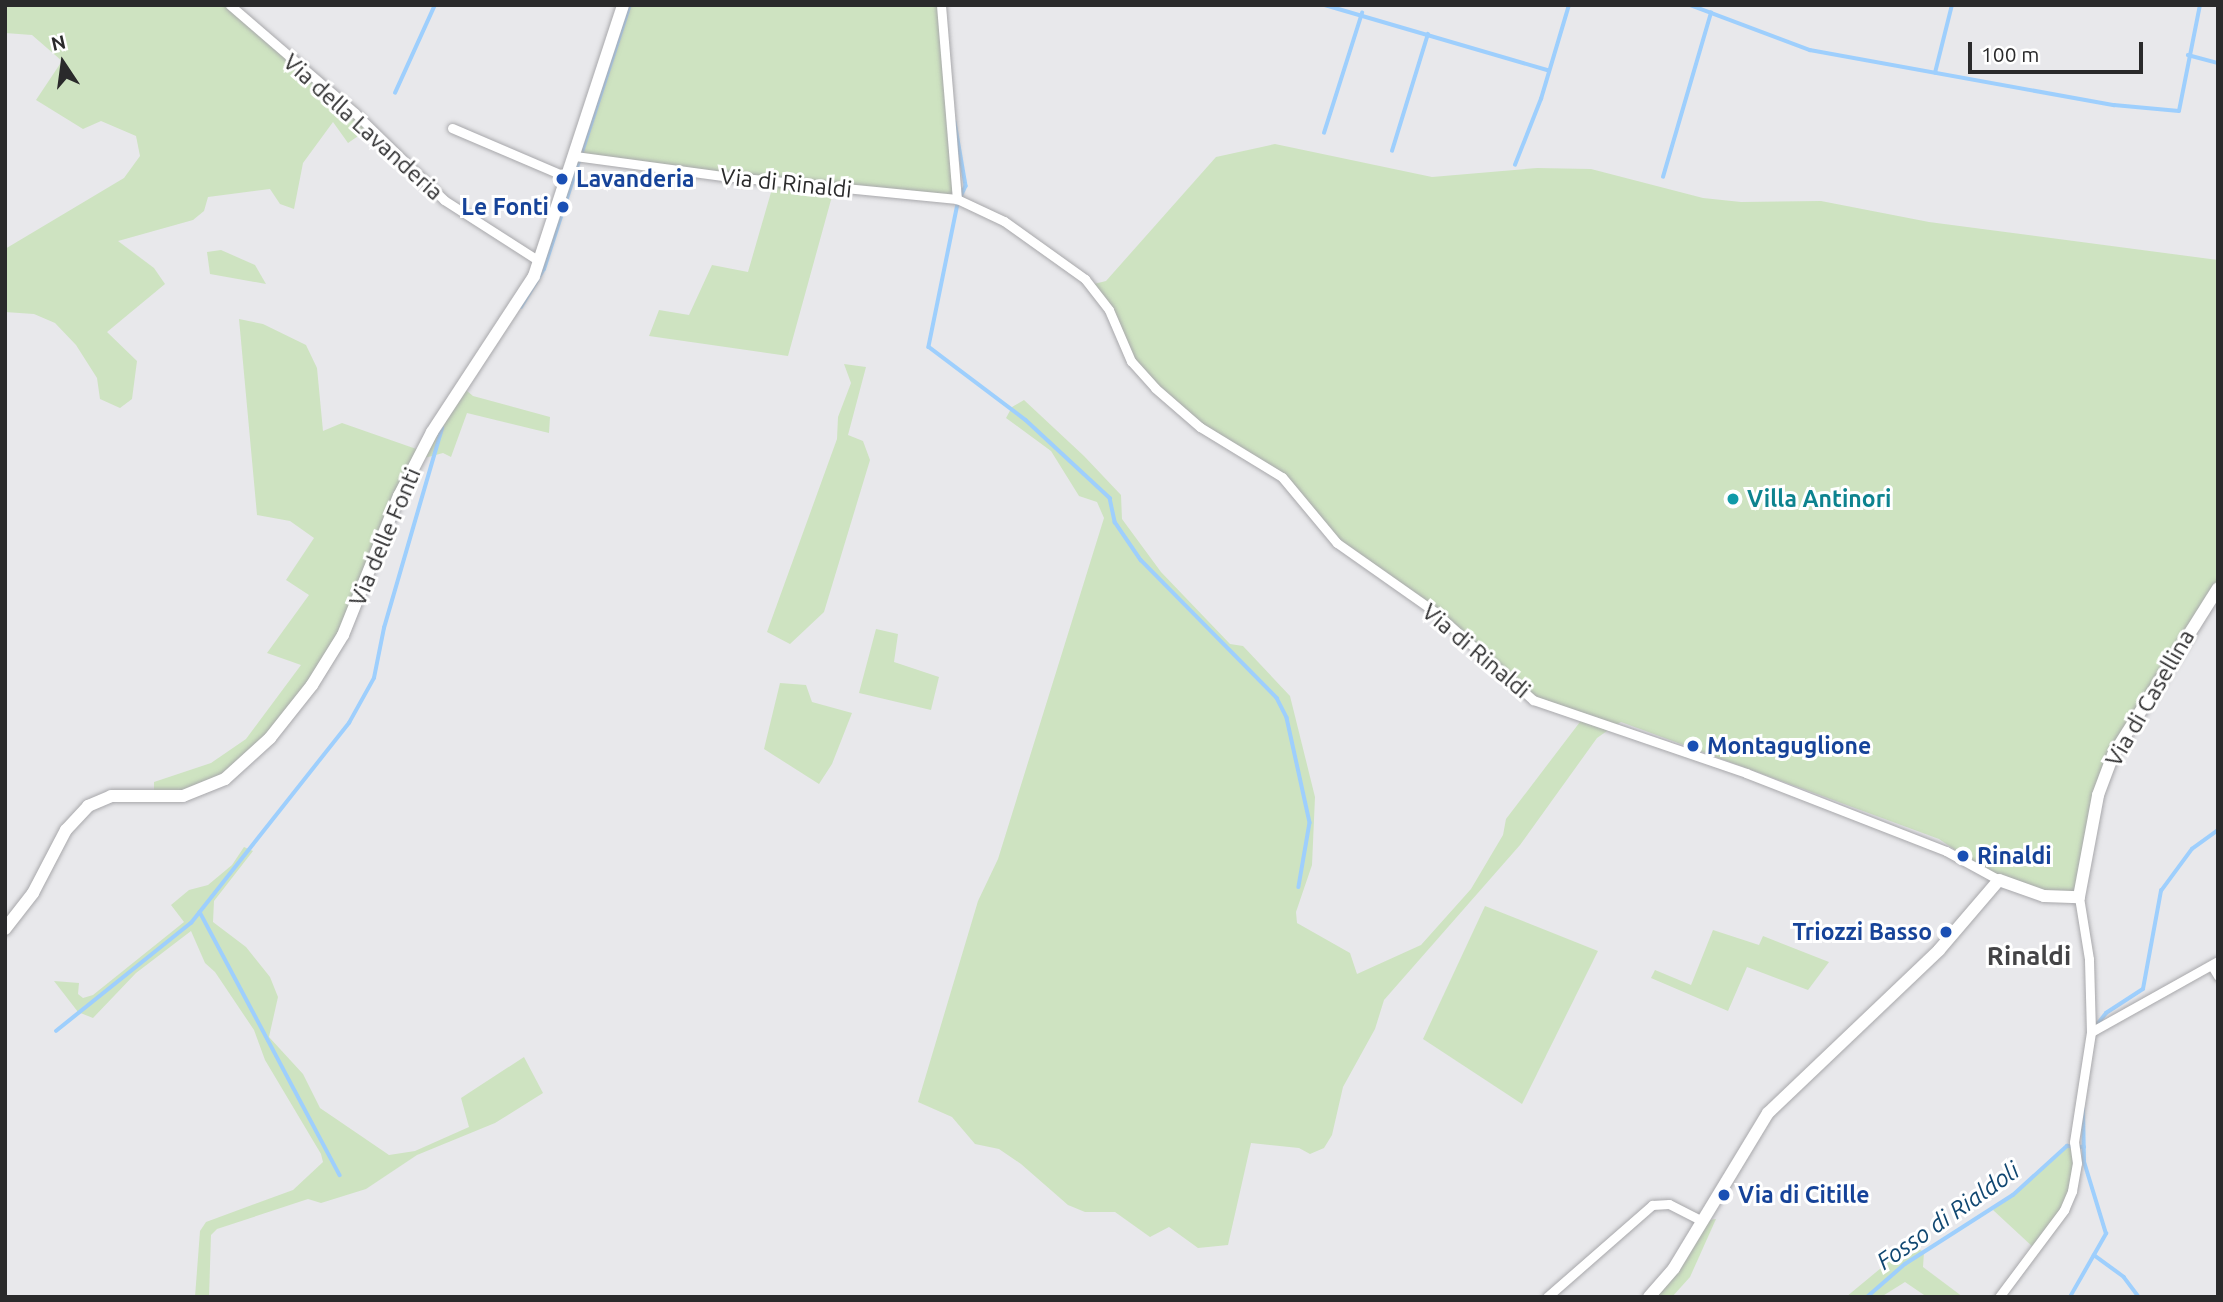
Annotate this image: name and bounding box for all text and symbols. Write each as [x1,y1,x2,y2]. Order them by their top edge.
north arrow [28,28,98,98]
scale bar [1971,28,2146,72]
text: N [49,30,68,55]
text: 100 m [1981,42,2039,66]
street label: Via della Lavanderia [277,48,449,206]
street label: Via di Rinaldi [719,162,853,204]
place label: Lavanderia [576,165,695,193]
marker: Lavanderia [554,171,570,187]
place label: Le Fonti [461,193,549,221]
marker: Le Fonti [555,199,571,215]
street label: Via delle Fonti [343,464,427,610]
place label: Villa Antinori [1747,485,1891,513]
marker: Villa Antinori [1725,491,1741,507]
street label: Via di Rinaldi [1416,598,1536,704]
street label: Via di Casellina [2100,625,2200,771]
place label: Montaguglione [1707,732,1871,760]
marker: Montaguglione [1685,738,1701,754]
place label: Rinaldi [1977,842,2052,870]
marker: Rinaldi [1955,848,1971,864]
place label: Triozzi Basso [1792,918,1932,946]
marker: Triozzi Basso [1938,924,1954,940]
district label: Rinaldi [1987,940,2071,972]
water label: Fosso di Rialdoli [1871,1156,2025,1276]
place label: Via di Citille [1738,1181,1869,1209]
marker: Via di Citille [1716,1187,1732,1203]

